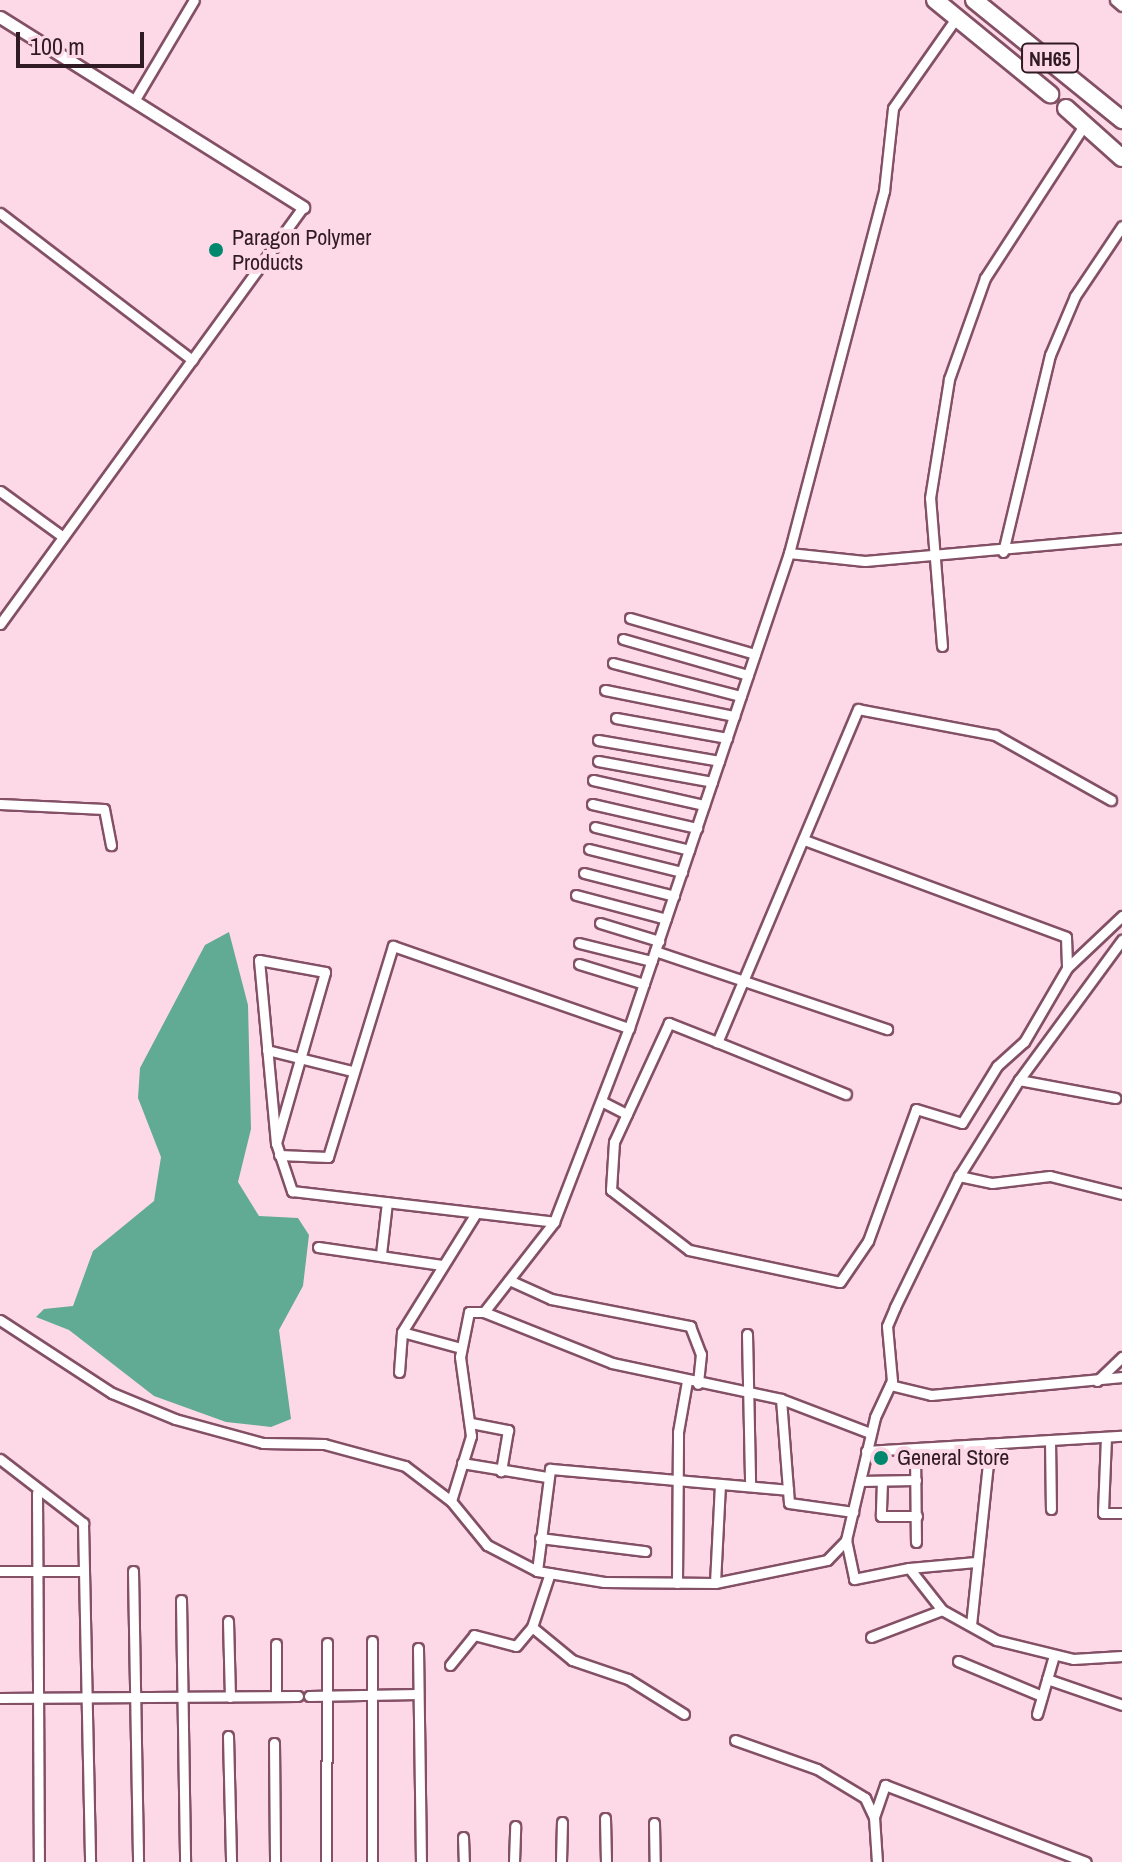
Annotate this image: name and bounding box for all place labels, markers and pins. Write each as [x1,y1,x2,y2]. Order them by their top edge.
place label: Paragon Polymer Products [232,224,371,276]
marker: Paragon Polymer Products [207,241,225,259]
place label: General Store [897,1445,1009,1471]
marker: General Store [872,1449,890,1467]

